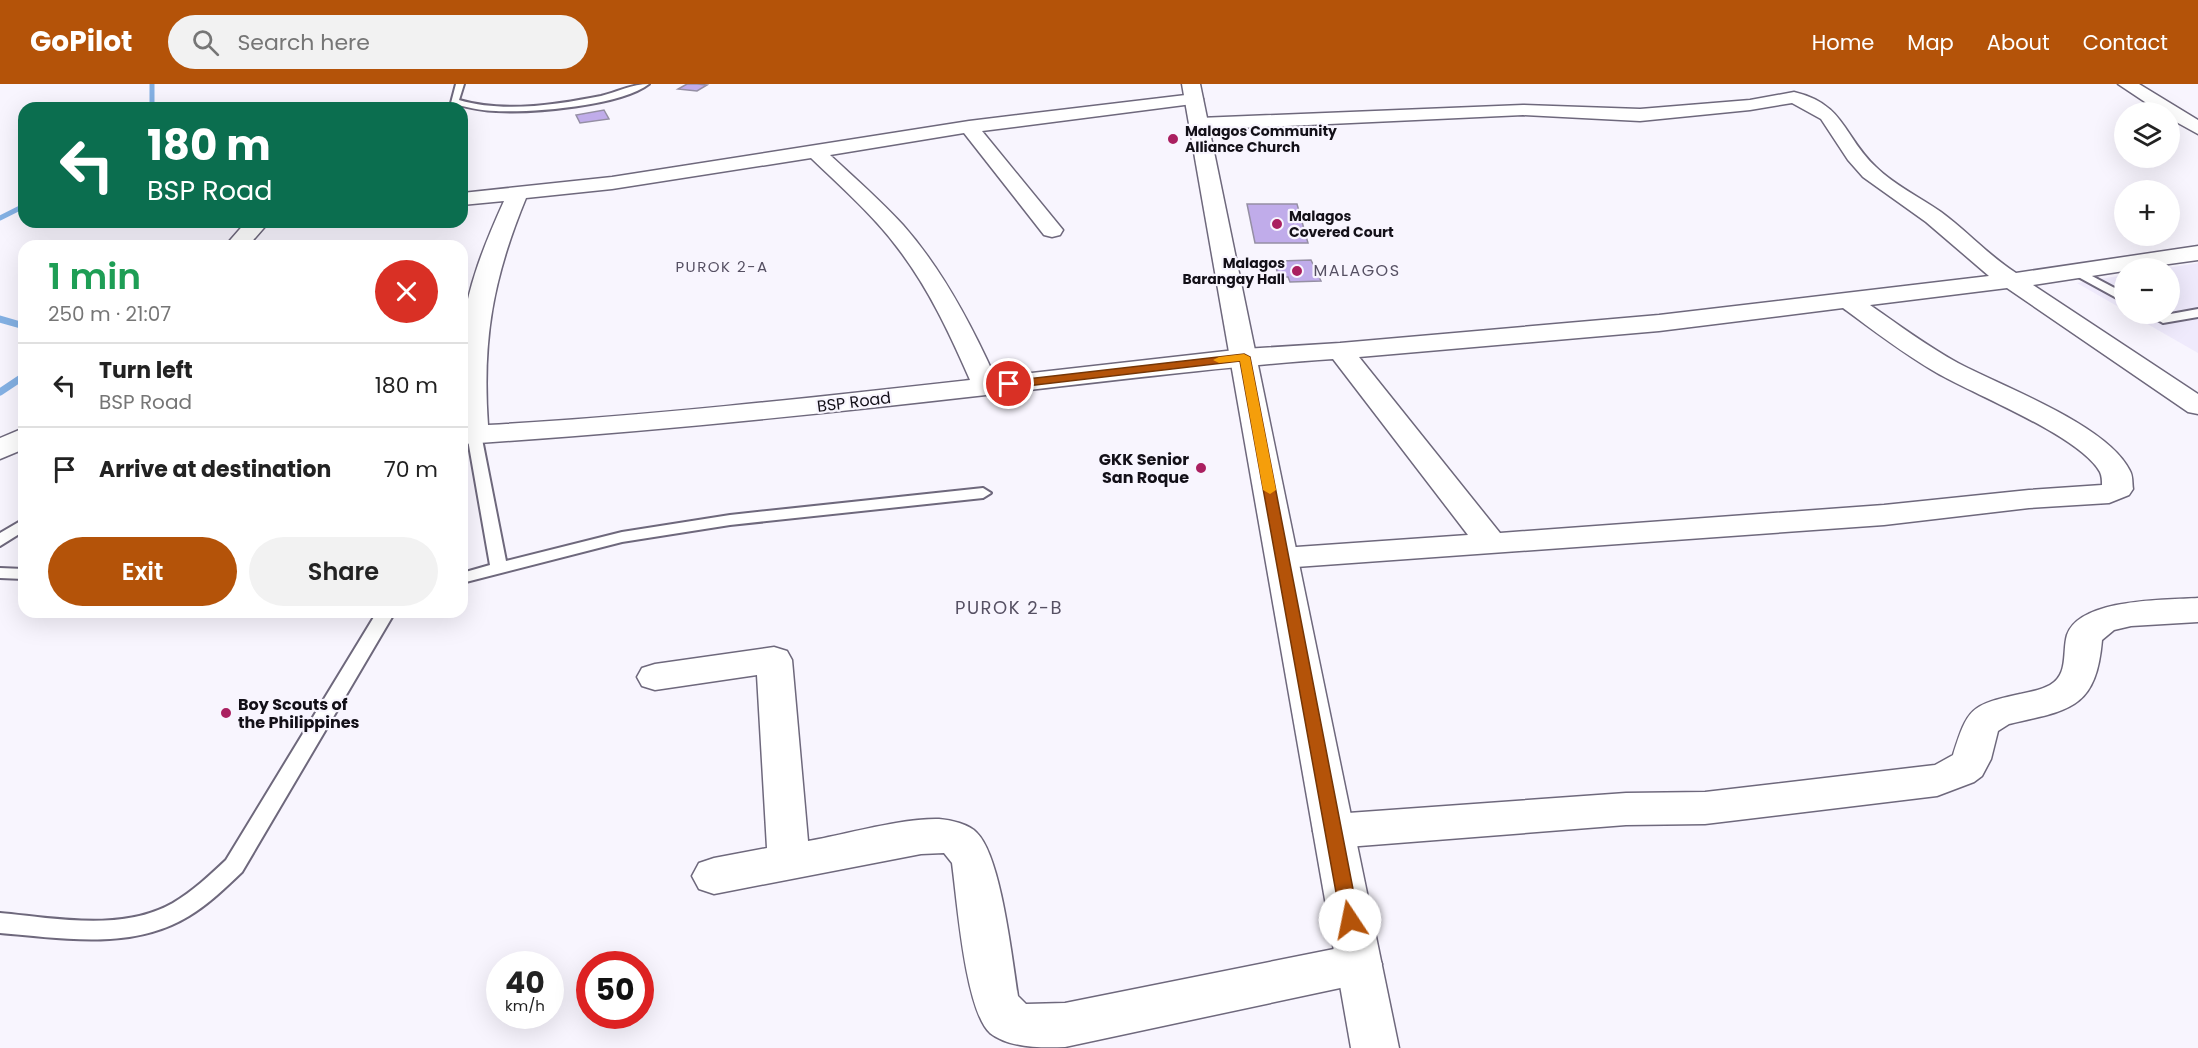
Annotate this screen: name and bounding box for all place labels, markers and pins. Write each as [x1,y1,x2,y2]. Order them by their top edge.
place label: Malagos Community Alliance Church [1185,121,1337,157]
marker: Malagos Community Alliance Church [1166,132,1180,146]
place label: Malagos Covered Court [1289,206,1394,242]
marker: Malagos Covered Court [1270,217,1284,231]
place label: Malagos Barangay Hall [1183,253,1285,289]
marker: Malagos Barangay Hall [1290,264,1304,278]
pin [983,358,1034,409]
place label: GKK Senior San Roque [1099,448,1189,489]
marker: GKK Senior San Roque [1194,461,1208,475]
place label: Boy Scouts of the Philippines [238,693,360,734]
marker: Boy Scouts of the Philippines [219,706,233,720]

